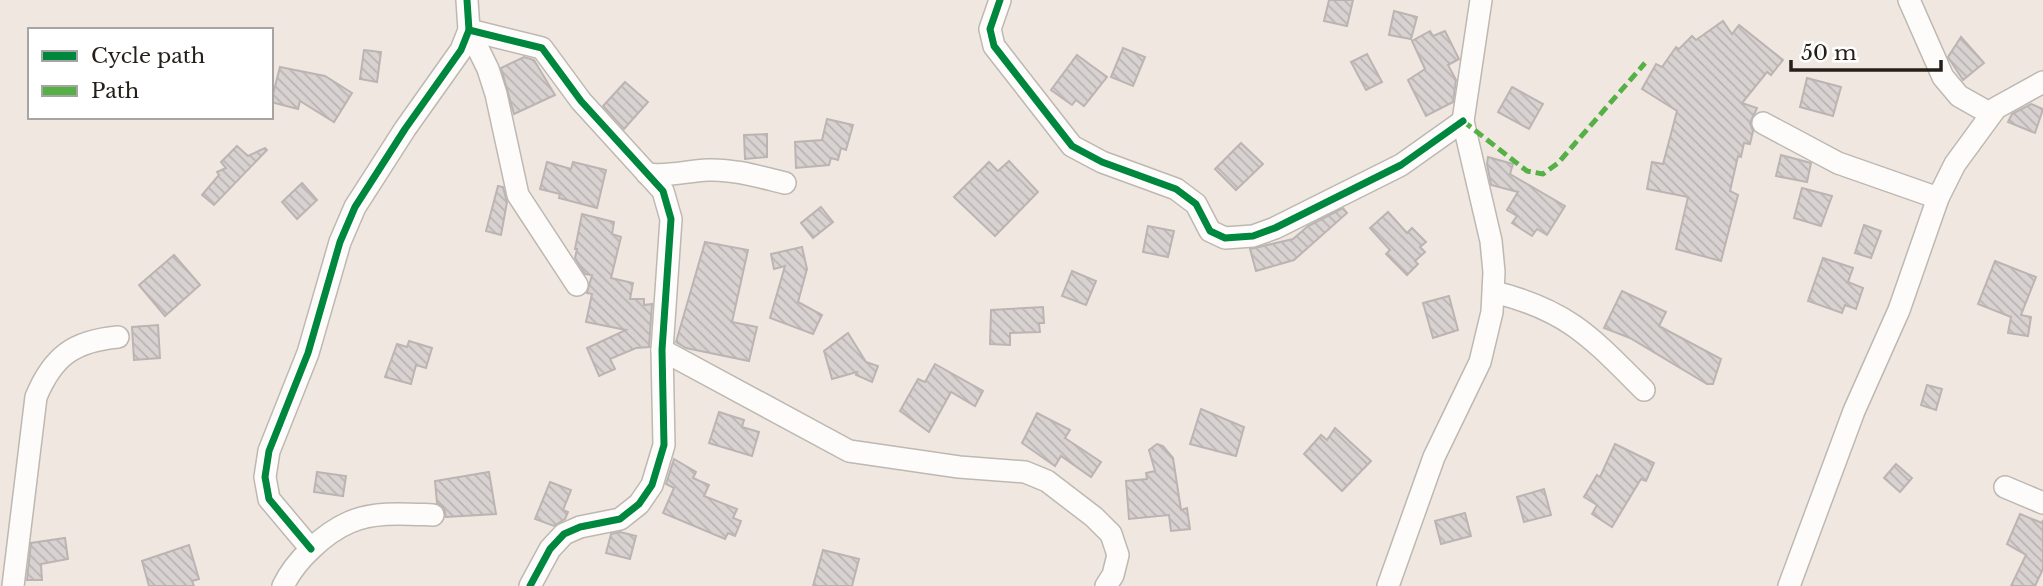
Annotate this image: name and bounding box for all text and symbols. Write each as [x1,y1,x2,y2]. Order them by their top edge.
legend [28,28,273,119]
scale bar [1791,28,1941,72]
text: 50 m [1801,40,1857,66]
text: Cycle path [91,43,205,69]
text: Path [91,78,139,104]

